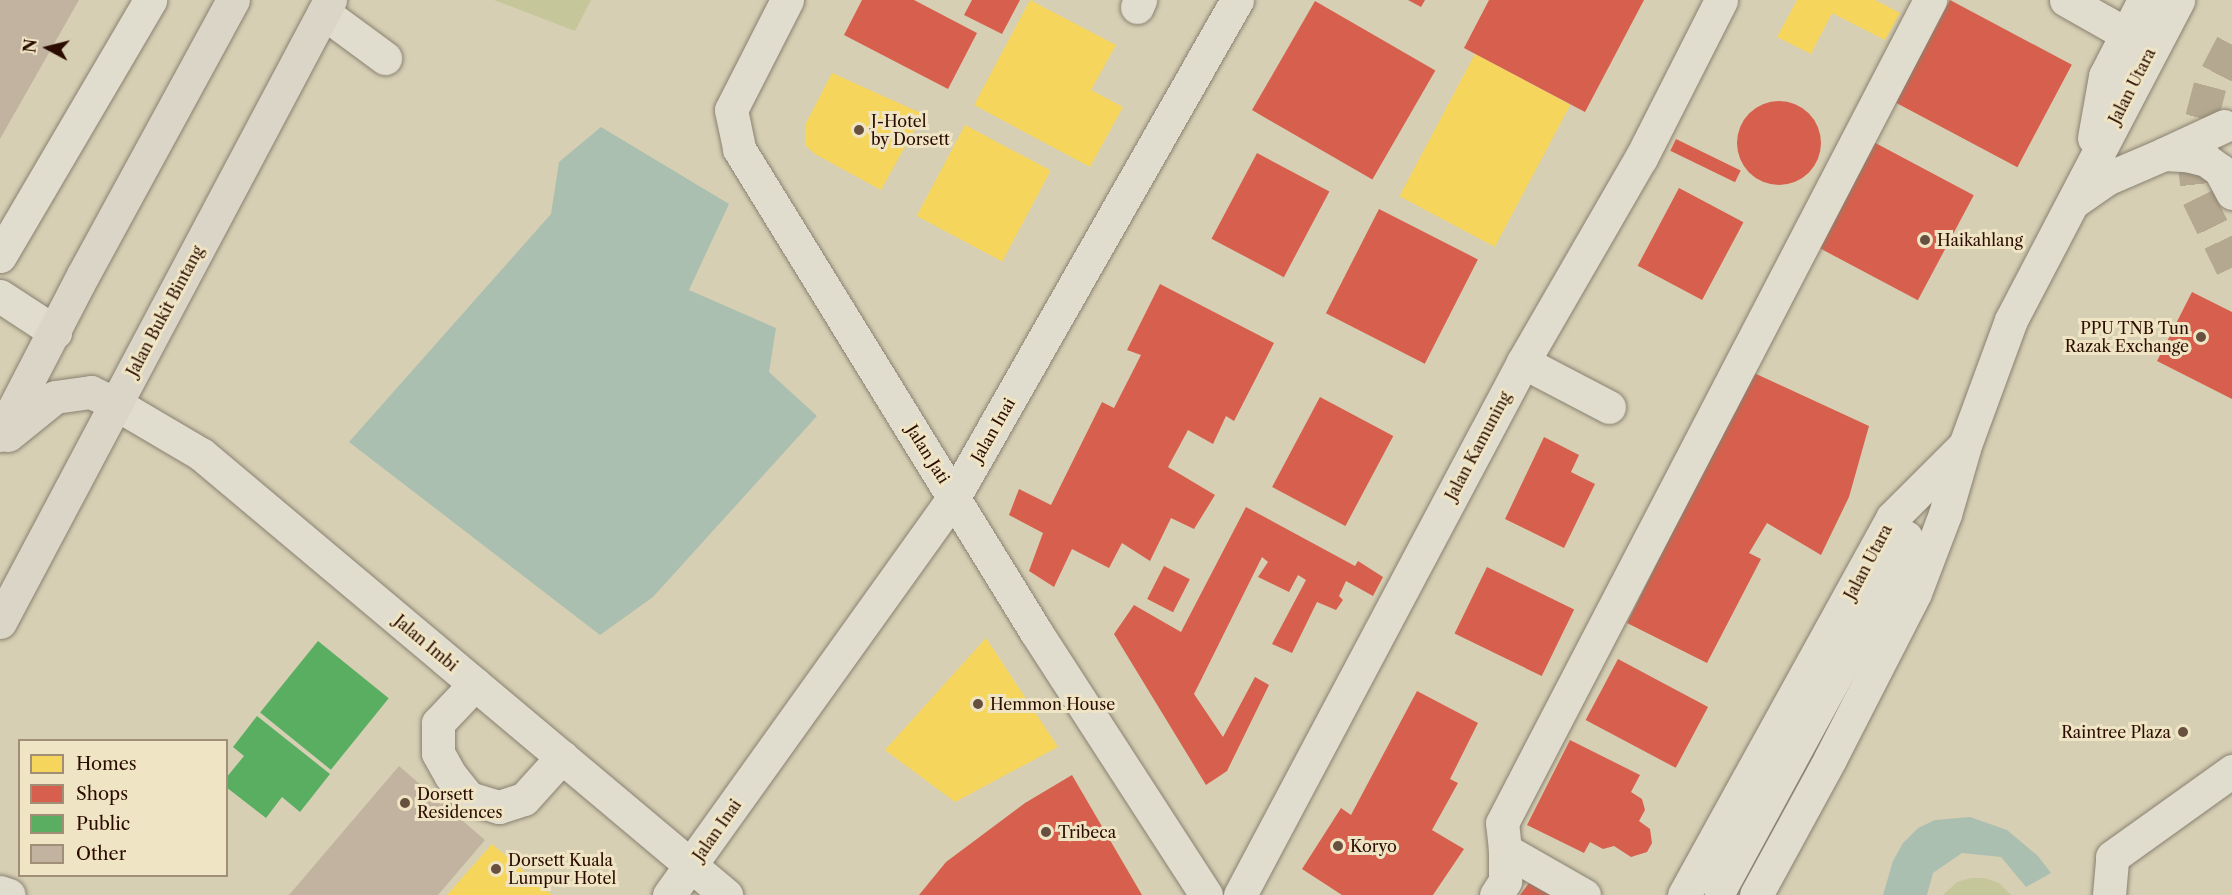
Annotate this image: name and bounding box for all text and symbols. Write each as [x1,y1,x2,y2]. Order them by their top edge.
north arrow [18,18,78,78]
text: N [19,38,41,54]
street label: Jalan Utara [2105,45,2159,127]
place label: J-Hotel by Dorsett [871,111,950,149]
marker: J-Hotel by Dorsett [852,123,866,137]
place label: Haikahlang [1937,230,2023,250]
marker: Haikahlang [1918,233,1932,247]
street label: Jalan Bukit Bintang [122,242,208,380]
place label: PPU TNB Tun Razak Exchange [2064,318,2189,356]
marker: PPU TNB Tun Razak Exchange [2194,330,2208,344]
street label: Jalan Kamuning [1441,388,1515,504]
street label: Jalan Inai [967,395,1019,465]
street label: Jalan Jati [902,421,954,487]
street label: Jalan Utara [1840,521,1896,603]
street label: Jalan Imbi [390,611,462,675]
place label: Hemmon House [990,694,1115,714]
marker: Hemmon House [971,697,985,711]
place label: Raintree Plaza [2061,722,2171,742]
marker: Raintree Plaza [2176,725,2190,739]
legend [18,739,228,877]
text: Homes [76,753,137,775]
text: Shops [76,783,128,805]
place label: Dorsett Residences [417,784,502,822]
marker: Dorsett Residences [398,796,412,810]
street label: Jalan Inai [689,796,745,864]
text: Public [76,813,130,835]
place label: Tribeca [1058,822,1116,842]
marker: Tribeca [1039,825,1053,839]
place label: Koryo [1350,836,1397,856]
marker: Koryo [1331,839,1345,853]
text: Other [76,843,126,865]
place label: Dorsett Kuala Lumpur Hotel [508,850,616,888]
marker: Dorsett Kuala Lumpur Hotel [489,862,503,876]

